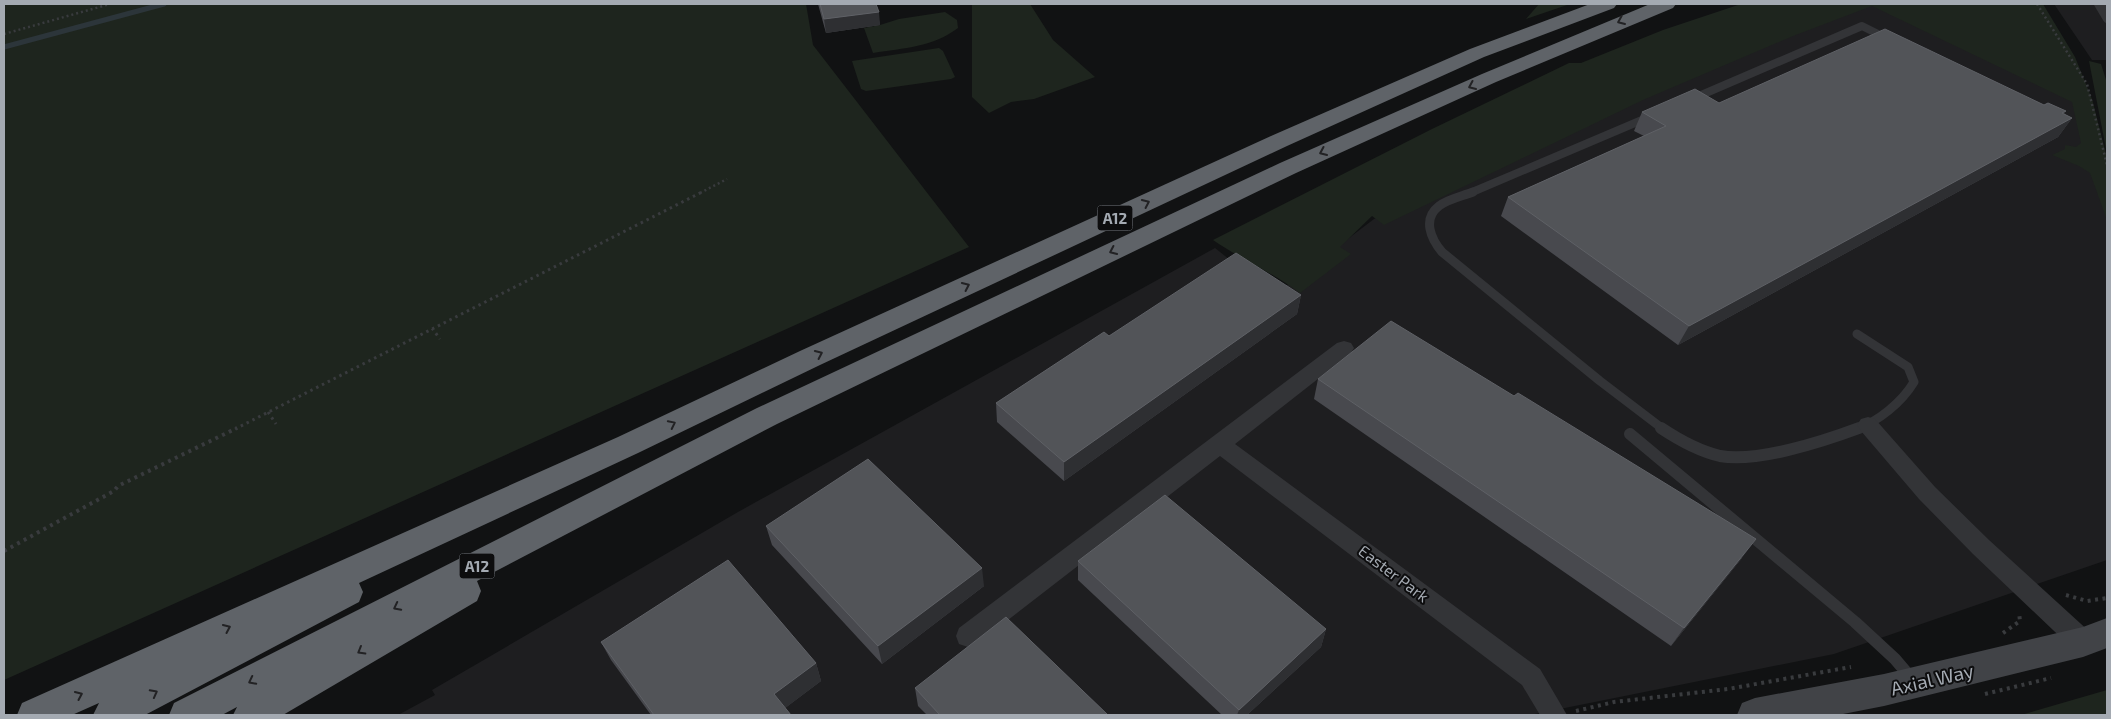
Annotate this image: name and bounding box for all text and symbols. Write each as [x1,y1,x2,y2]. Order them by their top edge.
one-way arrow [1617,15,1626,26]
one-way arrow [1468,79,1477,90]
one-way arrow [1319,146,1328,157]
one-way arrow [1141,199,1150,210]
road number: A12 [1098,206,1132,230]
one-way arrow [1109,245,1118,256]
one-way arrow [961,282,970,292]
one-way arrow [814,350,823,360]
one-way arrow [667,420,676,430]
street label: Easter Park [1355,540,1433,606]
road number: A12 [460,554,494,578]
one-way arrow [393,601,402,611]
one-way arrow [222,623,231,634]
one-way arrow [358,645,367,655]
street label: Axial Way [1888,658,1976,700]
one-way arrow [249,675,258,685]
one-way arrow [149,689,158,699]
one-way arrow [74,691,83,701]

